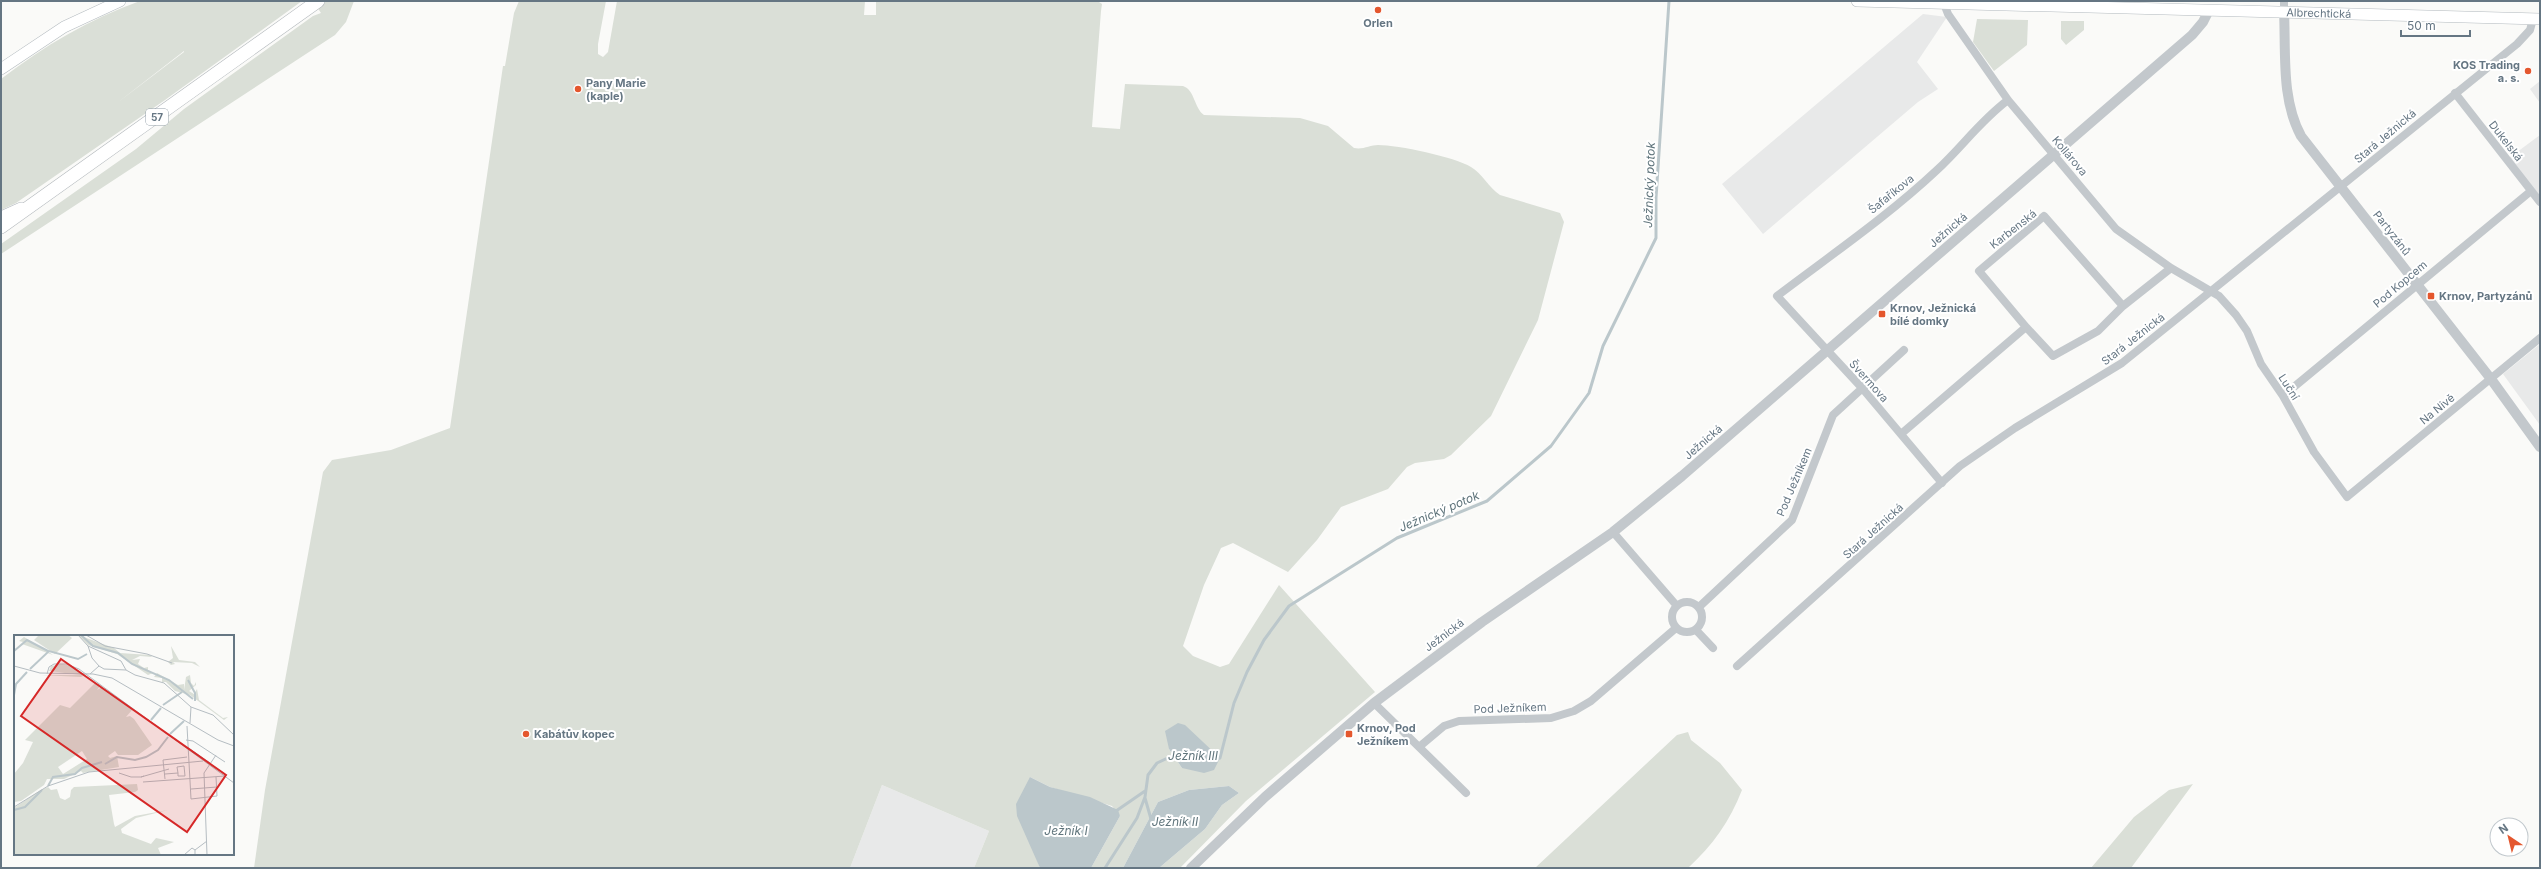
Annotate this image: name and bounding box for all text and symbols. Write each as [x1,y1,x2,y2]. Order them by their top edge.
marker: Orlen [1373,5,1383,15]
street label: Albrechtická [2286,5,2352,21]
scale bar [2401,12,2470,38]
place label: Orlen [1363,16,1393,30]
text: 50 m [2407,18,2436,33]
place label: KOS Trading a. s. [2453,58,2520,85]
marker: KOS Trading a. s. [2523,66,2533,76]
place label: Pany Marie (kaple) [586,76,646,103]
marker: Pany Marie (kaple) [573,84,583,94]
street label: Stará Ježnická [2351,106,2419,166]
road number: 57 [146,109,168,125]
street label: Dukelská [2486,118,2526,164]
street label: Kollárova [2049,133,2091,179]
water label: Ježnický potok [1640,141,1658,228]
street label: Šafaříkova [1865,171,1917,217]
street label: Karbenská [1987,206,2039,252]
street label: Partyzánů [2370,208,2414,258]
street label: Ježnická [1926,210,1970,250]
street label: Pod Kopcem [2370,257,2430,311]
place label: Krnov, Partyzánů [2439,289,2532,303]
marker: Krnov, Partyzánů [2426,291,2436,301]
place label: Krnov, Ježnická bílé domky [1890,301,1976,328]
marker: Krnov, Ježnická bílé domky [1877,309,1887,319]
street label: Stará Ježnická [2099,310,2167,368]
street label: Švermova [1846,357,1892,405]
street label: Luční [2275,371,2303,403]
street label: Na Nivě [2417,391,2457,427]
street label: Ježnická [1681,422,1725,462]
street label: Pod Ježníkem [1773,446,1815,518]
water label: Ježnický potok [1397,487,1482,535]
street label: Stará Ježnická [1840,500,1906,562]
street label: Ježnická [1421,615,1467,655]
inset map [14,635,234,855]
street label: Pod Ježníkem [1473,700,1547,716]
place label: Krnov, Pod Ježníkem [1357,721,1416,748]
place label: Kabátův kopec [534,727,615,741]
marker: Kabátův kopec [521,729,531,739]
marker: Krnov, Pod Ježníkem [1344,729,1354,739]
water label: Ježník III [1168,748,1219,763]
water label: Ježník II [1152,814,1199,829]
north arrow [2489,817,2529,857]
text: N [2496,821,2511,837]
water label: Ježník I [1044,823,1088,838]

